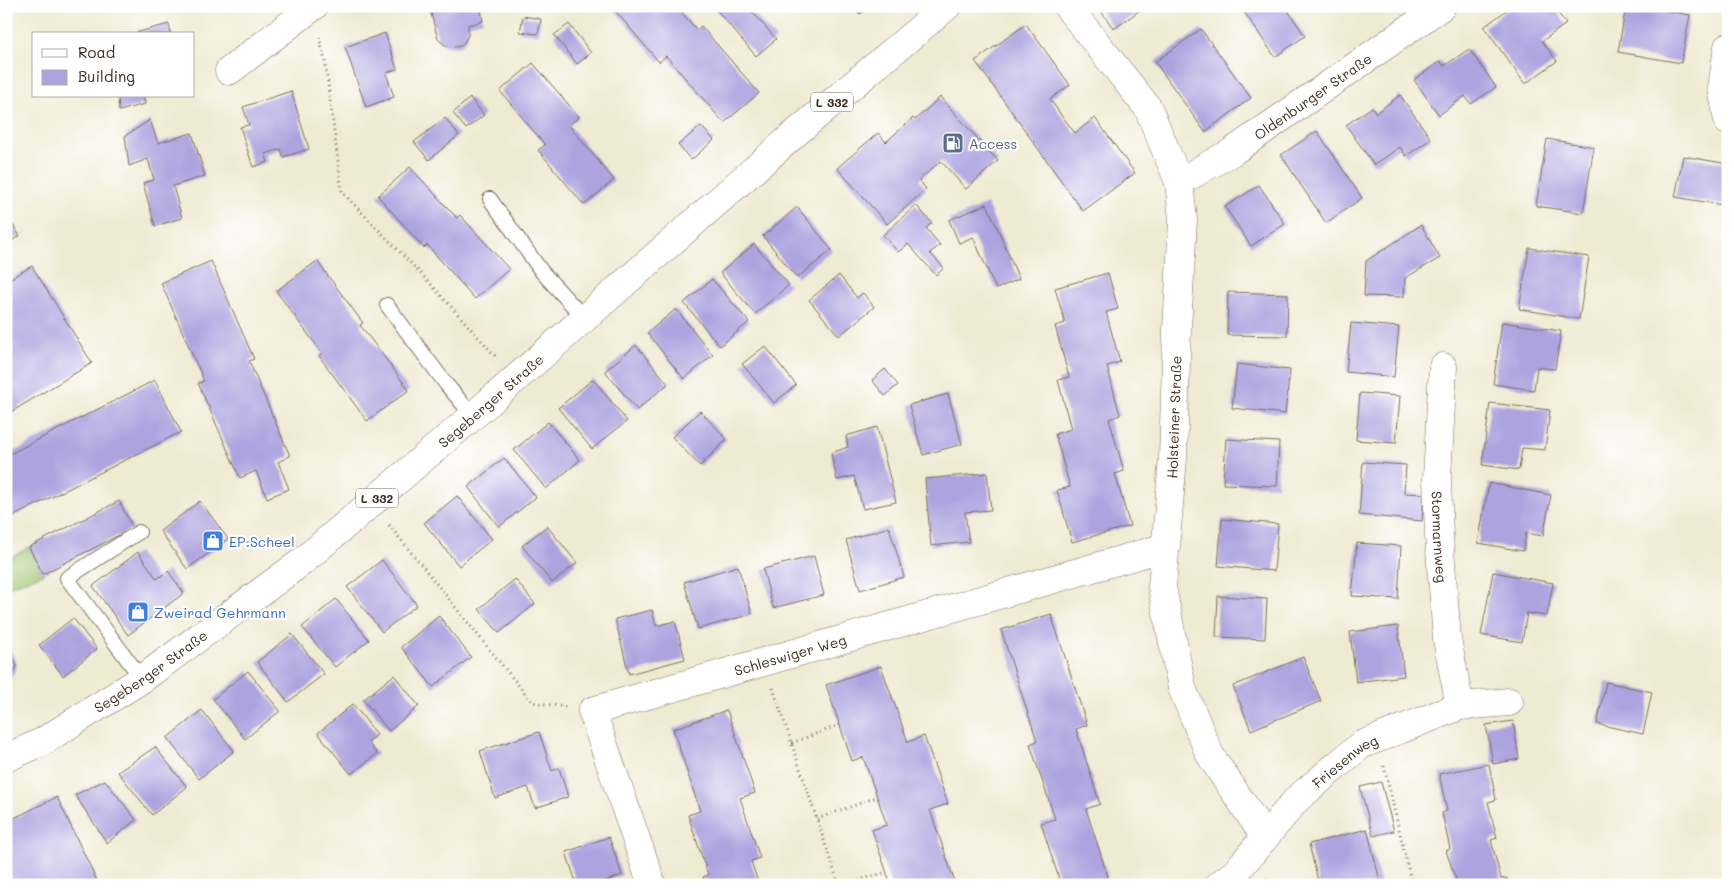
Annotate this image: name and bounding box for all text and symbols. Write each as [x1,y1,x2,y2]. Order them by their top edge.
legend [32,32,195,98]
text: Road [78,42,115,62]
street label: Oldenburger Straße [1250,48,1375,144]
text: Building [78,66,135,86]
road number: L 332 [811,92,853,111]
fuel station icon: Access [941,131,965,155]
place label: Access [969,134,1017,153]
street label: Segeberger Straße [434,349,547,451]
street label: Holsteiner Straße [1162,355,1186,479]
road number: L 332 [356,488,398,508]
street label: Stormarnweg [1428,491,1452,583]
shop icon: EP:Scheel [201,529,225,553]
place label: EP:Scheel [229,532,295,551]
shop icon: Zweirad Gehrmann [126,600,150,624]
place label: Zweirad Gehrmann [154,603,286,622]
street label: Segeberger Straße [90,625,211,717]
street label: Schleswiger Weg [732,629,848,679]
street label: Friesenweg [1308,730,1380,792]

